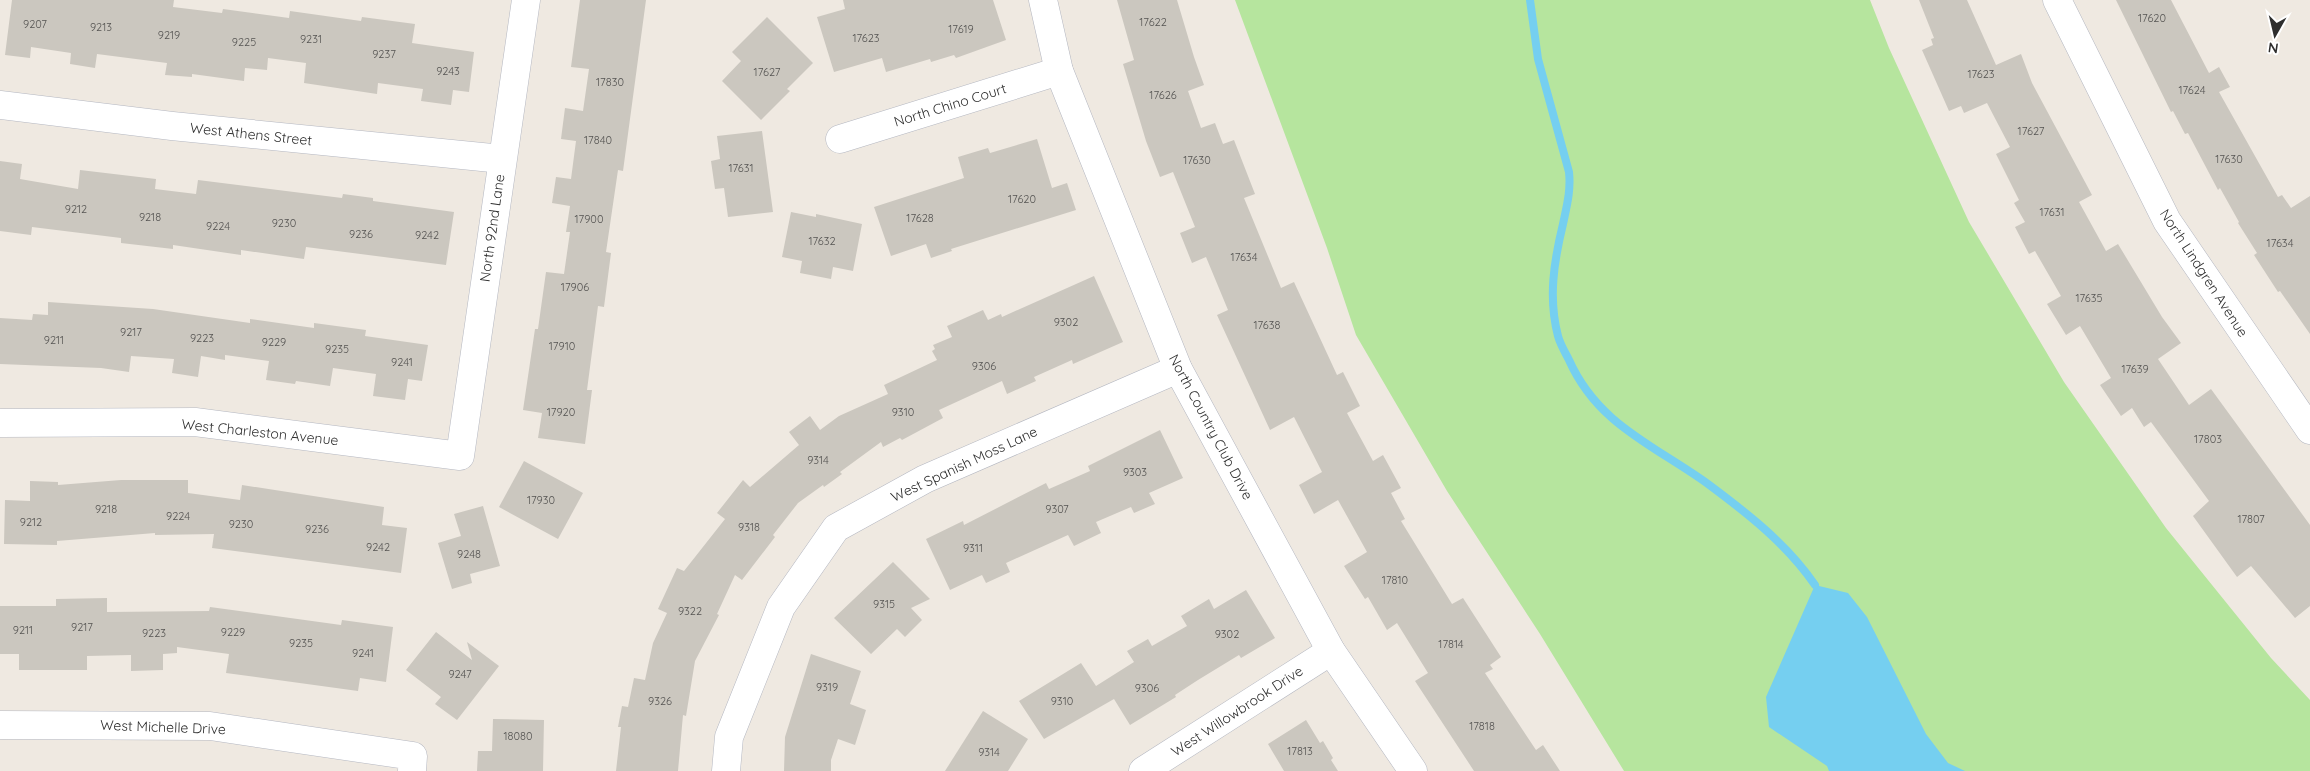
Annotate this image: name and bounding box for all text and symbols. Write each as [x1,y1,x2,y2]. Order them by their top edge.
north arrow [2250,10,2300,60]
house number: 17620 [2138,11,2166,25]
house number: 17622 [1139,15,1167,29]
house number: 9207 [23,17,47,31]
house number: 9213 [90,20,112,34]
house number: 17619 [948,22,974,36]
house number: 9219 [158,28,180,42]
house number: 17623 [852,31,880,45]
house number: 9231 [300,32,322,46]
house number: 9225 [232,35,256,49]
text: N [2267,38,2280,58]
house number: 9237 [372,47,396,61]
house number: 9243 [436,64,460,78]
house number: 17627 [754,65,781,79]
house number: 17623 [1967,67,1995,81]
house number: 17830 [596,75,624,89]
street label: North Chino Court [892,79,1009,131]
house number: 17624 [2178,83,2206,97]
house number: 17626 [1149,88,1177,102]
street label: West Athens Street [189,119,313,149]
house number: 17627 [2018,124,2045,138]
house number: 17840 [584,133,612,147]
house number: 17630 [2215,152,2243,166]
house number: 17630 [1183,153,1211,167]
house number: 17631 [728,161,754,175]
street label: North 92nd Lane [476,173,508,283]
house number: 17620 [1008,192,1036,206]
house number: 9212 [65,202,87,216]
house number: 17631 [2039,205,2065,219]
street label: North Lindgren Avenue [2156,206,2252,340]
house number: 9218 [139,210,161,224]
house number: 17628 [906,211,934,225]
house number: 17900 [575,212,603,226]
house number: 9230 [272,216,296,230]
house number: 9224 [206,219,230,233]
house number: 9236 [349,227,373,241]
house number: 9242 [415,228,439,242]
house number: 17632 [808,234,836,248]
house number: 17634 [2267,236,2294,250]
house number: 17634 [1231,250,1258,264]
house number: 17906 [561,280,589,294]
house number: 17635 [2075,291,2103,305]
house number: 9302 [1054,315,1078,329]
house number: 17638 [1253,318,1281,332]
house number: 9217 [120,325,142,339]
house number: 9223 [190,331,214,345]
house number: 9211 [44,333,64,347]
house number: 9229 [262,335,286,349]
house number: 17910 [549,339,575,353]
house number: 9235 [325,342,349,356]
street label: North Country Club Drive [1165,351,1257,503]
house number: 9241 [391,355,413,369]
house number: 9306 [972,359,996,373]
house number: 17639 [2121,362,2149,376]
house number: 17920 [547,405,575,419]
house number: 9310 [892,405,914,419]
street label: West Charleston Avenue [181,415,339,449]
street label: West Spanish Moss Lane [888,422,1040,506]
house number: 17803 [2194,432,2222,446]
house number: 9314 [807,453,829,467]
house number: 9303 [1123,465,1147,479]
house number: 17930 [527,493,555,507]
house number: 9218 [95,502,117,516]
house number: 9307 [1045,502,1069,516]
house number: 9224 [166,509,190,523]
house number: 17807 [2237,512,2265,526]
house number: 9212 [20,515,42,529]
house number: 9230 [229,517,253,531]
house number: 9318 [738,520,760,534]
house number: 9236 [305,522,329,536]
house number: 9242 [366,540,390,554]
house number: 9311 [963,541,983,555]
house number: 9248 [457,547,481,561]
house number: 17810 [1382,573,1408,587]
house number: 9315 [873,597,895,611]
house number: 9322 [678,604,702,618]
house number: 9217 [71,620,93,634]
house number: 9211 [13,623,33,637]
house number: 9229 [221,625,245,639]
house number: 9223 [142,626,166,640]
house number: 9302 [1215,627,1239,641]
house number: 9235 [289,636,313,650]
house number: 17814 [1438,637,1464,651]
house number: 9241 [352,646,374,660]
street label: West Willowbrook Drive [1168,662,1306,760]
house number: 9247 [448,667,472,681]
house number: 9319 [816,680,838,694]
house number: 9306 [1135,681,1159,695]
house number: 9326 [648,694,672,708]
house number: 9310 [1051,694,1073,708]
street label: West Michelle Drive [100,716,226,738]
house number: 17818 [1469,719,1495,733]
house number: 18080 [503,729,533,743]
house number: 17813 [1287,744,1313,758]
house number: 9314 [978,745,1000,759]

